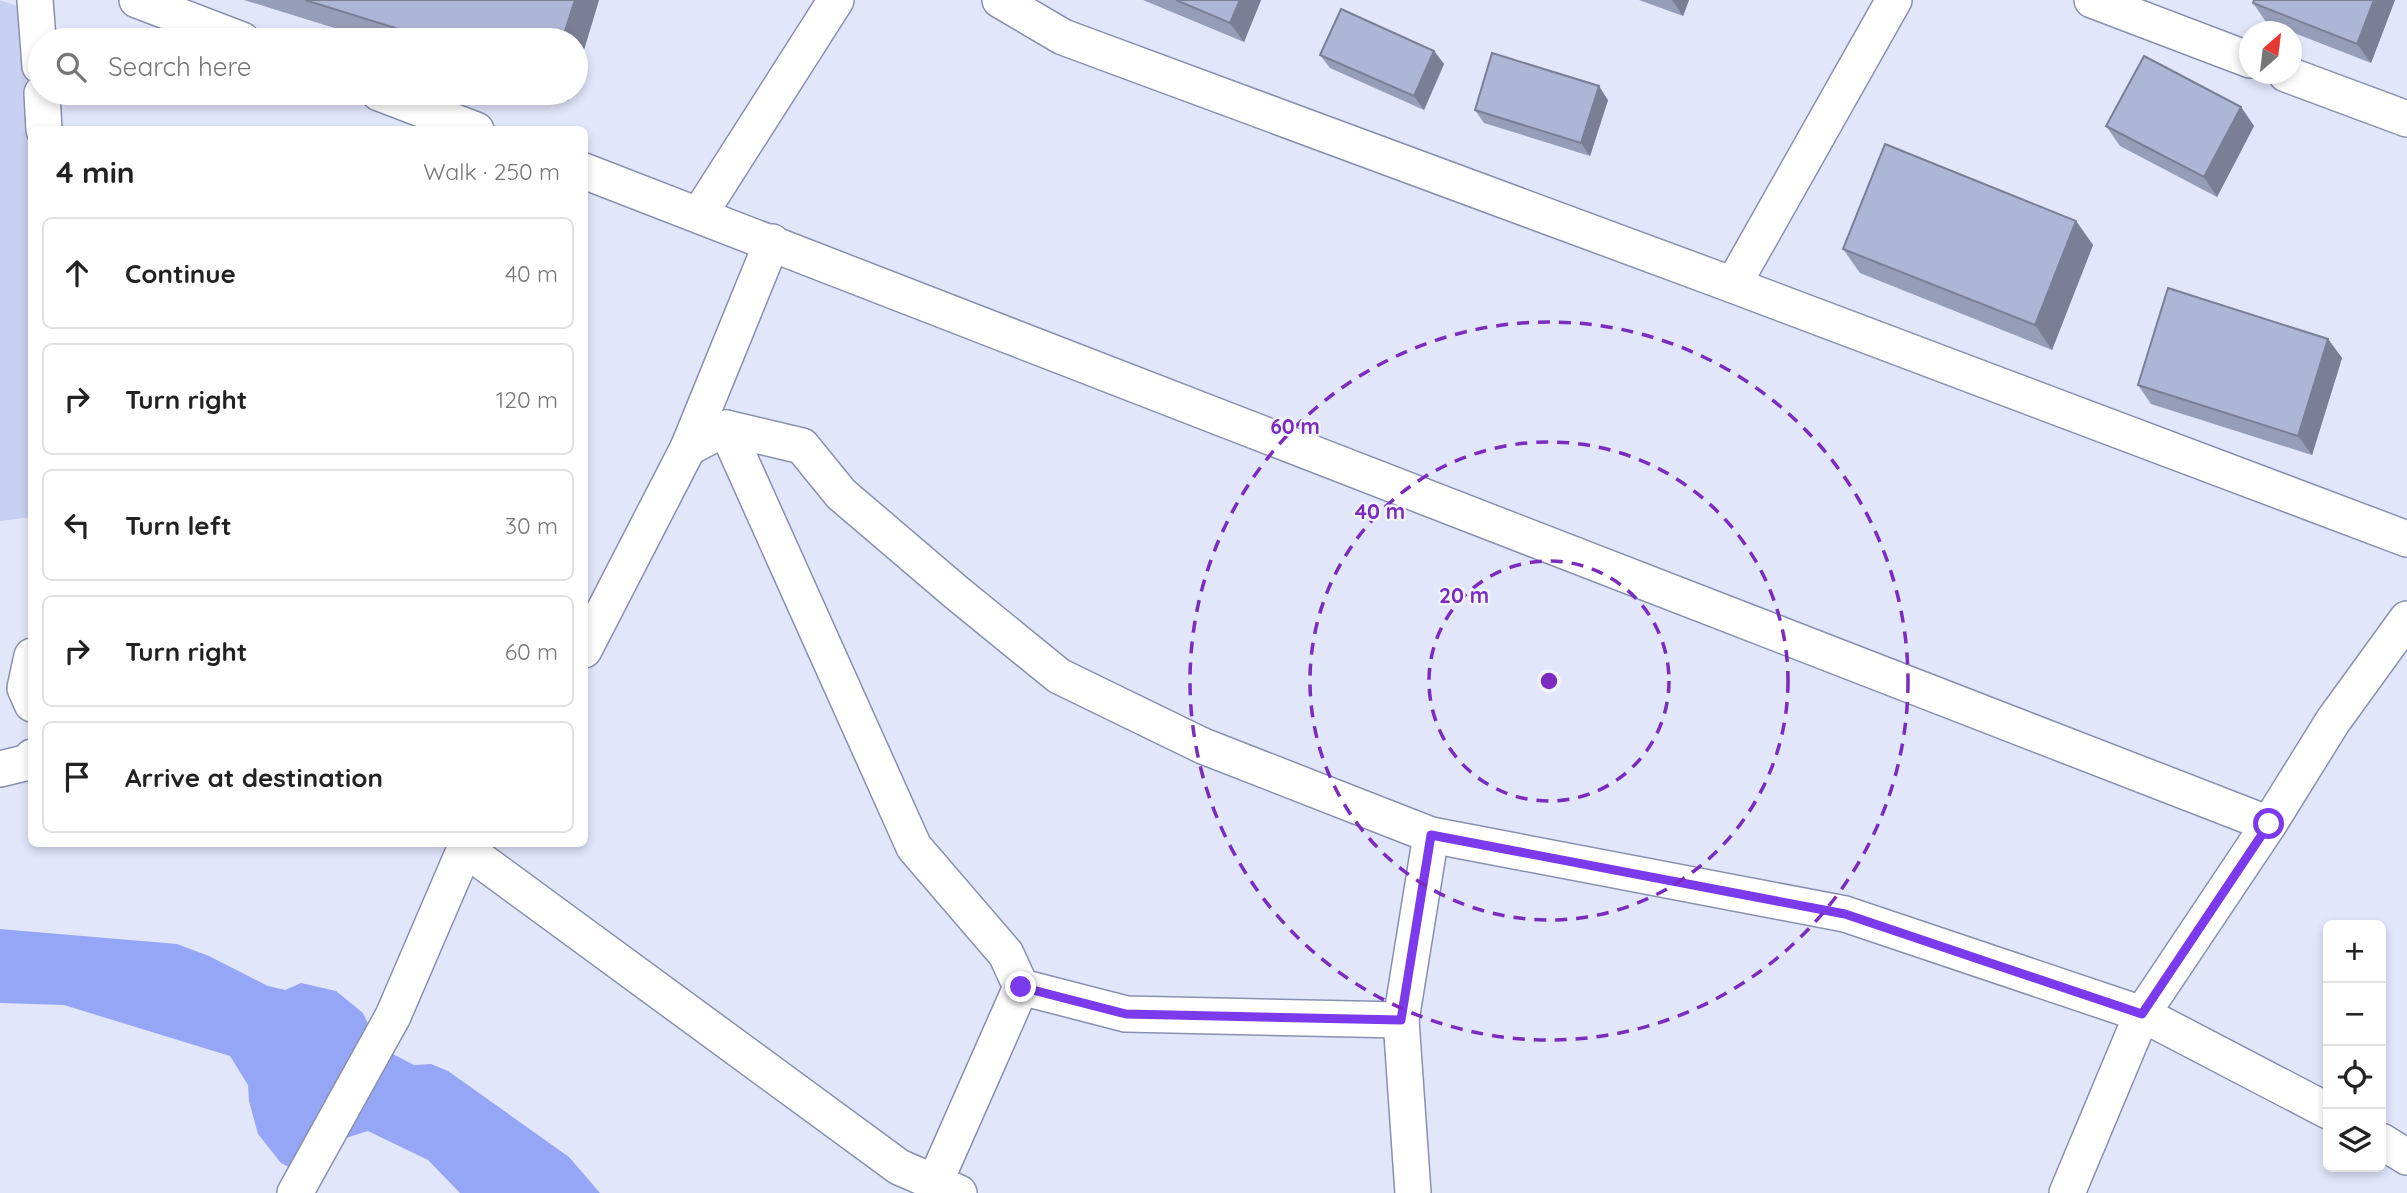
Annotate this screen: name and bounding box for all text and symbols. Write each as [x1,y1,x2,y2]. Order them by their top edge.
north arrow [2239,21,2302,84]
search box [28,28,588,105]
icon: search [52,48,90,86]
text: Search here [108,50,252,83]
text: 4 min [56,153,135,191]
text: Walk · 250 m [423,157,560,186]
icon: ahead [58,254,96,292]
text: Continue [125,257,236,290]
text: 40 m [505,259,558,288]
icon: right [58,380,96,418]
text: Turn right [125,383,247,416]
text: 120 m [496,385,558,414]
text: 60 m [1270,413,1320,439]
text: 40 m [1355,498,1405,524]
icon: left [58,506,96,544]
text: Turn left [125,509,232,542]
text: 30 m [505,511,558,540]
text: 20 m [1439,582,1489,608]
icon: right [58,632,96,670]
text: Turn right [125,635,247,668]
text: 60 m [505,637,558,666]
centre of rings [1537,669,1561,693]
icon: arrive [58,758,96,796]
text: Arrive at destination [125,761,383,794]
route start [2253,808,2284,839]
map controls [2323,920,2386,1172]
button: + [2323,920,2386,983]
route end [1005,971,1036,1002]
button: − [2323,983,2386,1046]
button: locate [2323,1046,2386,1109]
button: layers [2323,1109,2386,1172]

